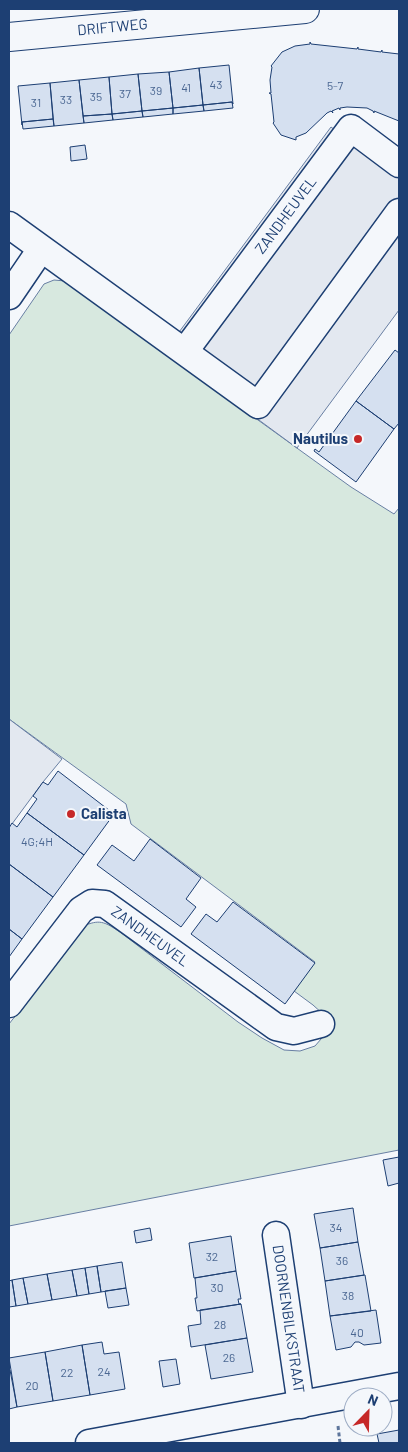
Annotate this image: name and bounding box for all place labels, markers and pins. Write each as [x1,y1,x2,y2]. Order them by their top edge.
place label: Nautilus [293,429,348,447]
marker: Nautilus [352,433,364,445]
place label: Calista [81,804,127,822]
marker: Calista [65,808,77,820]

